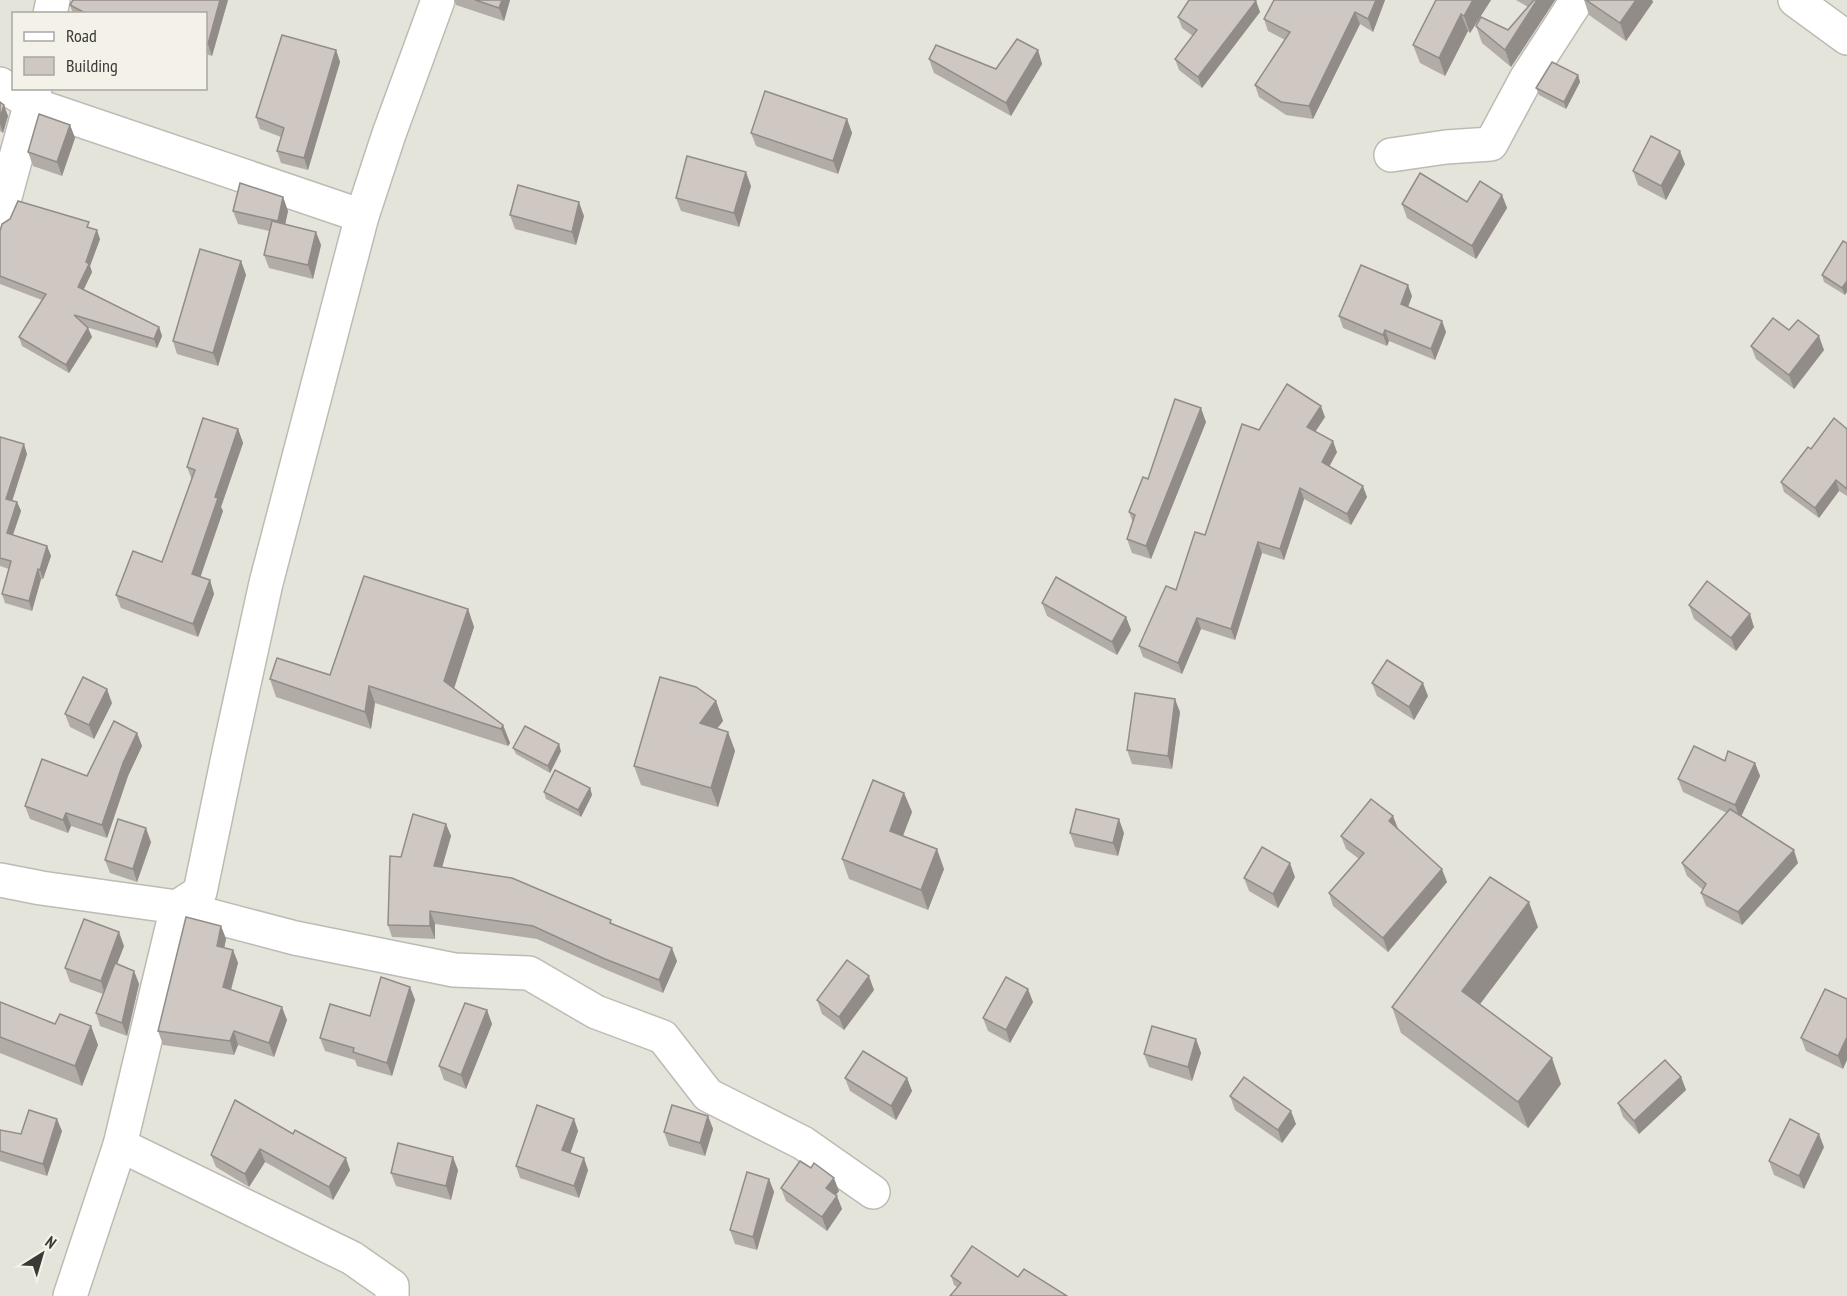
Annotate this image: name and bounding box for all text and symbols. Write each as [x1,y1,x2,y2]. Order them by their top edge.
legend [12,12,207,90]
text: Road [66,24,97,47]
text: Building [66,54,118,77]
north arrow [12,1224,72,1284]
text: N [42,1231,60,1253]

